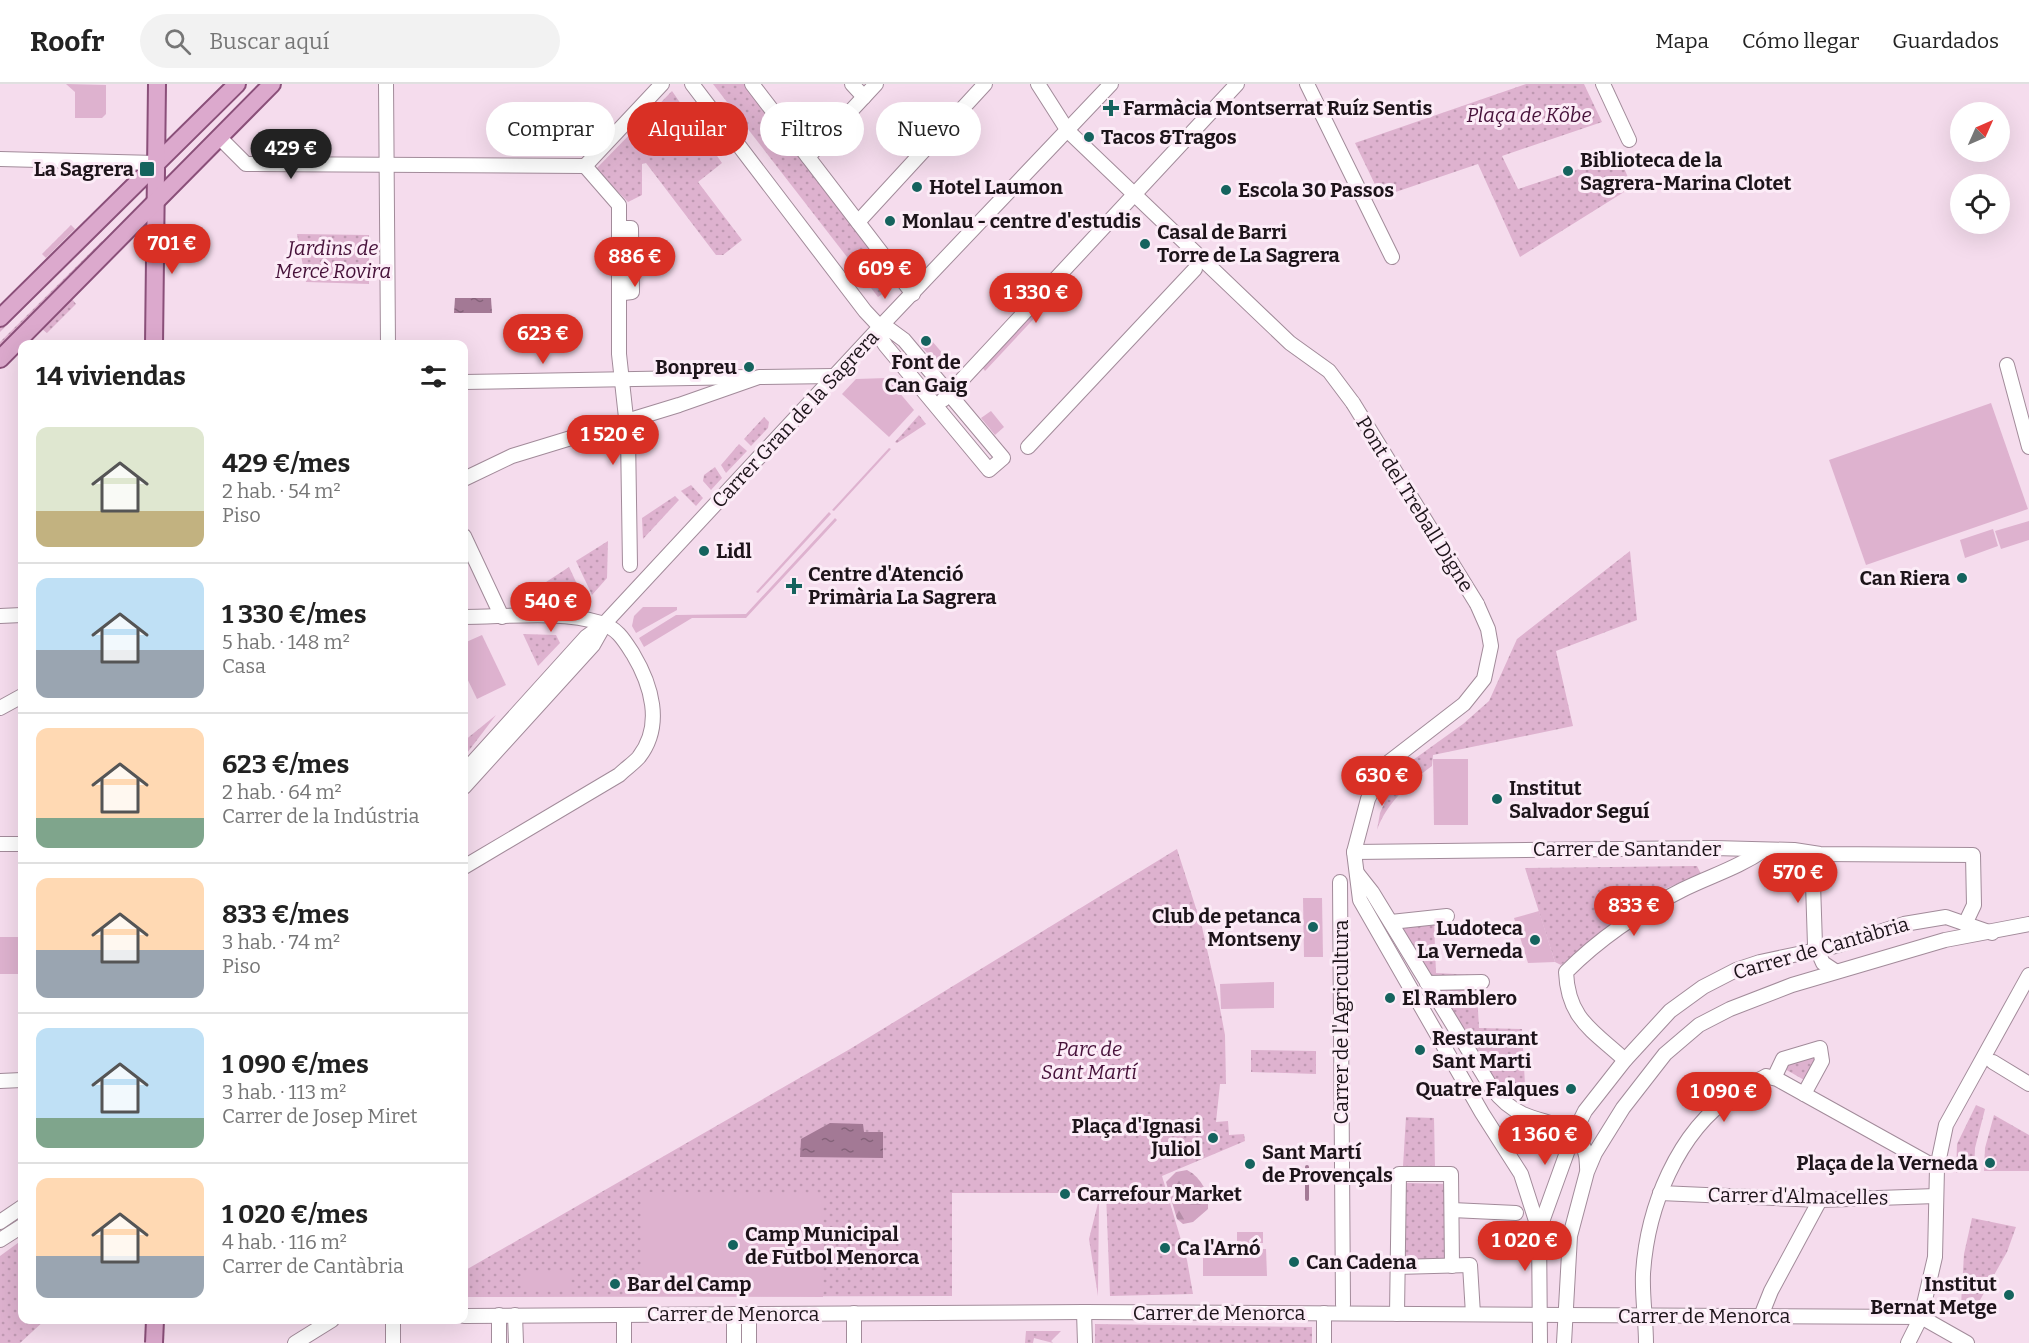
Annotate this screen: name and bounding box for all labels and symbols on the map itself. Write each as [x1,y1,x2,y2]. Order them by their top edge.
place label: Farmàcia Montserrat Ruíz Sentis [1123,96,1432,120]
marker: Farmàcia Montserrat Ruíz Sentis [1104,101,1118,115]
north arrow [1950,102,2010,162]
park label: Plaça de Kõbe [1466,103,1592,127]
place label: Tacos &Tragos [1101,125,1237,149]
pin: 429 € [249,129,333,180]
marker: Tacos &Tragos [1082,130,1096,144]
place label: Biblioteca de la Sagrera-Marina Clotet [1580,148,1792,195]
place label: La Sagrera [34,157,134,181]
marker: La Sagrera [138,160,156,178]
marker: Biblioteca de la Sagrera-Marina Clotet [1561,164,1575,178]
place label: Hotel Laumon [929,175,1063,199]
place label: Escola 30 Passos [1238,178,1394,202]
marker: Hotel Laumon [910,180,924,194]
marker: Escola 30 Passos [1219,183,1233,197]
place label: Monlau - centre d'estudis [902,209,1141,233]
marker: Monlau - centre d'estudis [883,214,897,228]
place label: Casal de Barri Torre de La Sagrera [1157,220,1340,267]
pin: 701 € [130,224,214,275]
park label: Jardins de Mercè Rovira [275,236,391,283]
pin: 886 € [593,237,677,288]
marker: Casal de Barri Torre de La Sagrera [1138,237,1152,251]
pin: 609 € [843,249,927,300]
pin: 1 330 € [981,273,1091,324]
pin: 623 € [501,314,585,365]
street label: Carrer Gran de la Sagrera [706,325,884,513]
marker: Font de Can Gaig [919,334,933,348]
place label: Font de Can Gaig [884,350,968,397]
place label: Bonpreu [655,355,737,379]
marker: Bonpreu [742,360,756,374]
street label: Pont del Treball Digne [1351,412,1479,596]
pin: 1 520 € [558,415,668,466]
place label: Lidl [716,539,752,563]
marker: Lidl [697,544,711,558]
place label: Centre d'Atenció Primària La Sagrera [808,562,997,609]
place label: Can Riera [1859,566,1950,590]
marker: Can Riera [1955,571,1969,585]
marker: Centre d'Atenció Primària La Sagrera [785,577,803,595]
pin: 540 € [509,582,593,633]
pin: 630 € [1340,756,1424,807]
place label: Institut Salvador Seguí [1509,776,1650,823]
marker: Institut Salvador Seguí [1490,792,1504,806]
street label: Carrer de Santander [1533,837,1721,861]
pin: 570 € [1756,853,1840,904]
pin: 833 € [1592,886,1676,937]
place label: Club de petanca Montseny [1152,904,1302,951]
street label: Carrer de Cantàbria [1730,911,1912,985]
place label: Ludoteca La Verneda [1417,916,1523,963]
street label: Carrer de l'Agricultura [1329,919,1353,1125]
marker: Club de petanca Montseny [1306,920,1320,934]
marker: Ludoteca La Verneda [1528,933,1542,947]
place label: El Ramblero [1402,986,1517,1010]
marker: El Ramblero [1383,991,1397,1005]
place label: Restaurant Sant Marti [1432,1026,1538,1073]
park label: Parc de Sant Martí [1041,1037,1138,1084]
marker: Restaurant Sant Marti [1413,1043,1427,1057]
pin: 1 090 € [1669,1072,1779,1123]
place label: Quatre Falques [1416,1077,1559,1101]
marker: Quatre Falques [1564,1082,1578,1096]
place label: Plaça d'Ignasi Juliol [1071,1114,1202,1161]
pin: 1 360 € [1490,1115,1600,1166]
marker: Plaça d'Ignasi Juliol [1206,1131,1220,1145]
place label: Sant Martí de Provençals [1262,1140,1393,1187]
place label: Plaça de la Verneda [1796,1151,1978,1175]
marker: Plaça de la Verneda [1983,1156,1997,1170]
marker: Sant Martí de Provençals [1243,1157,1257,1171]
place label: Carrefour Market [1077,1182,1242,1206]
street label: Carrer d'Almacelles [1707,1182,1889,1210]
marker: Carrefour Market [1058,1187,1072,1201]
pin: 1 020 € [1470,1221,1580,1272]
place label: Camp Municipal de Futbol Menorca [745,1222,919,1269]
place label: Ca l'Arnó [1177,1236,1261,1260]
marker: Camp Municipal de Futbol Menorca [726,1238,740,1252]
marker: Ca l'Arnó [1158,1241,1172,1255]
place label: Can Cadena [1306,1250,1417,1274]
marker: Can Cadena [1287,1255,1301,1269]
place label: Bar del Camp [627,1272,752,1296]
place label: Institut Bernat Metge [1870,1272,1997,1319]
marker: Bar del Camp [608,1277,622,1291]
marker: Institut Bernat Metge [2002,1288,2016,1302]
street label: Carrer de Menorca [1133,1301,1305,1325]
street label: Carrer de Menorca [647,1302,819,1326]
street label: Carrer de Menorca [1618,1304,1790,1328]

